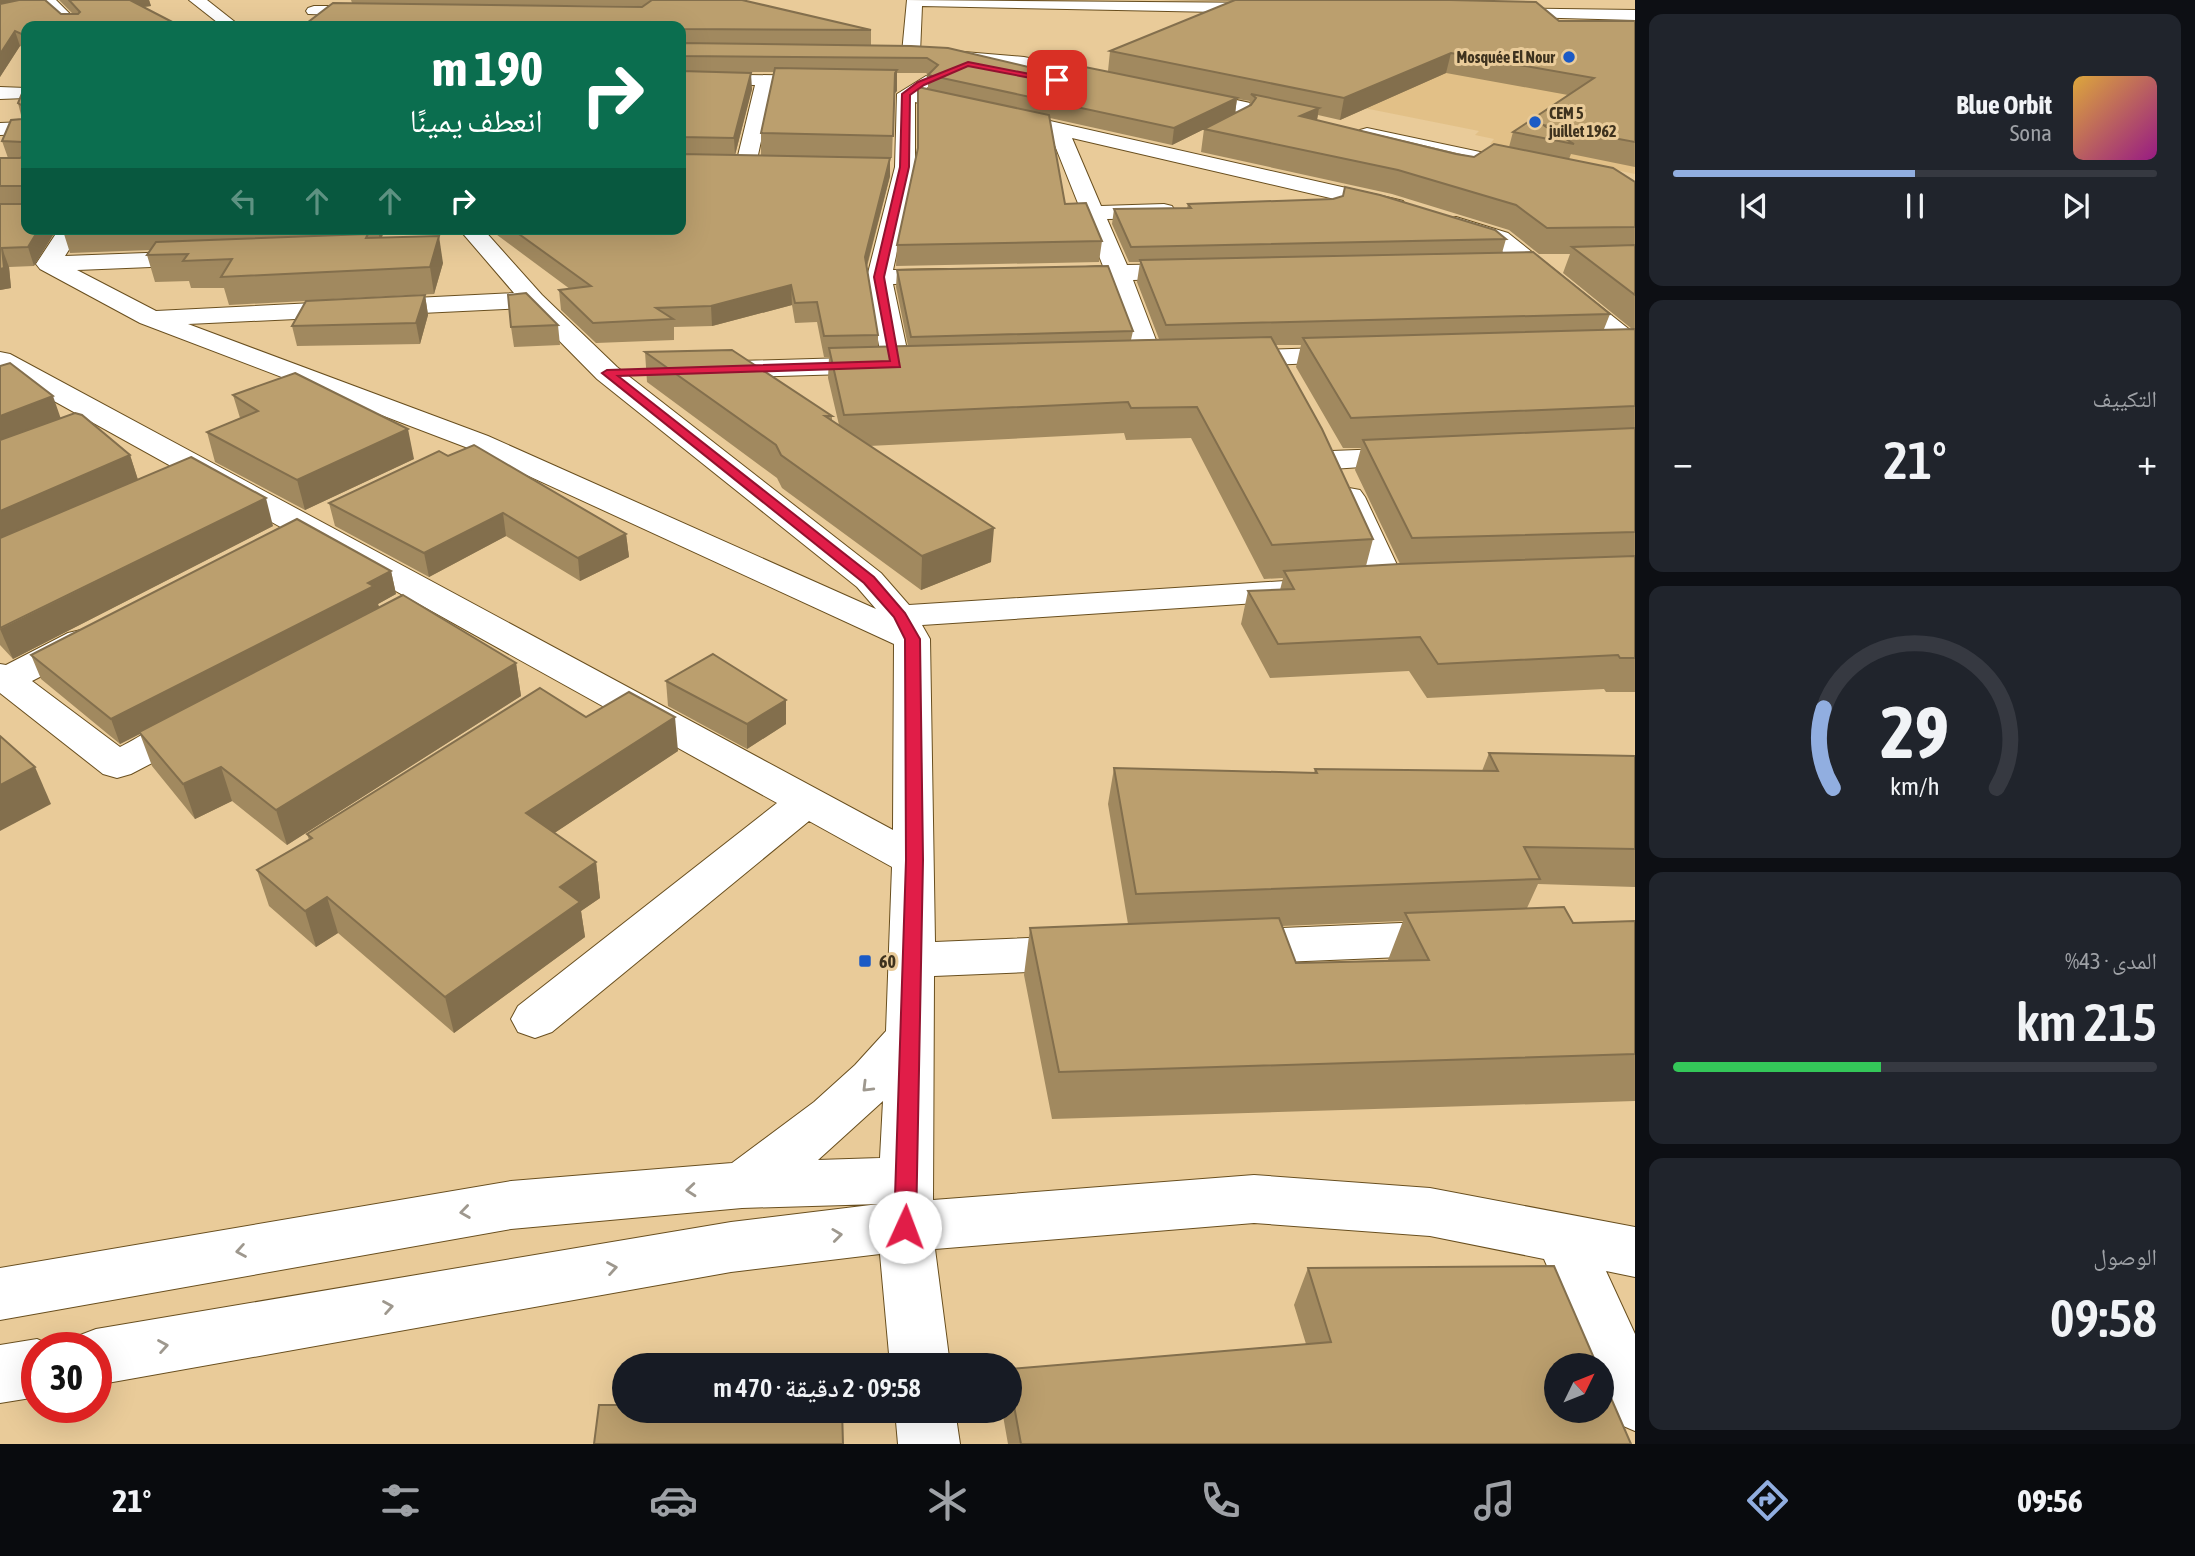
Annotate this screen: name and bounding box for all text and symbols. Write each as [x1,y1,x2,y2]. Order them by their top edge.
text: 190 m [432,40,543,96]
place label: Mosquée El Nour [1457,48,1555,66]
icon: right [567,49,658,140]
marker: Mosquée El Nour [1561,49,1577,65]
pin [1027,50,1087,110]
icon: arrive [1038,61,1076,99]
text: Blue Orbit [1956,90,2052,120]
text: انعطف يمينًا [410,102,543,139]
place label: CEM 5 juillet 1962 [1548,104,1617,140]
marker: CEM 5 juillet 1962 [1527,114,1543,130]
text: Sona [2010,120,2052,146]
icon: left [225,182,263,220]
icon: ahead [298,182,336,220]
icon: ahead [371,182,409,220]
icon: right [444,182,482,220]
icon: previous [1735,187,1773,225]
icon: pause [1896,187,1934,225]
icon: next [2057,187,2095,225]
text: التكييف [2092,386,2157,412]
text: 21° [1883,430,1947,490]
text: − [1673,440,1693,483]
text: + [2137,440,2157,483]
text: 29 [1881,690,1949,773]
text: km/h [1890,772,1940,800]
text: المدى · 43% [2065,948,2157,974]
place label: 60 [879,951,896,972]
marker: 60 [857,953,873,969]
text: 215 km [2016,992,2157,1052]
one-way arrow [862,1079,875,1092]
one-way arrow [686,1182,697,1197]
position arrow [868,1190,942,1264]
one-way arrow [459,1205,471,1220]
one-way arrow [831,1227,843,1242]
one-way arrow [235,1243,247,1258]
text: الوصول [2093,1244,2157,1270]
one-way arrow [606,1261,618,1276]
text: 09:58 [2050,1288,2157,1348]
one-way arrow [382,1300,394,1315]
speed limit sign: 30 [21,1332,112,1423]
one-way arrow [158,1339,169,1354]
north arrow [1544,1353,1614,1423]
map controls [1544,1353,1614,1423]
text: 09:58 · 2 دقيقة · 470 m [713,1373,921,1403]
icon: filters [376,1476,425,1525]
icon: car [649,1476,698,1525]
icon: climate [923,1476,972,1525]
icon: phone [1196,1476,1245,1525]
icon: music [1470,1476,1519,1525]
icon: directions [1743,1476,1792,1525]
text: 21° [112,1482,151,1519]
text: 09:56 [2017,1482,2083,1519]

